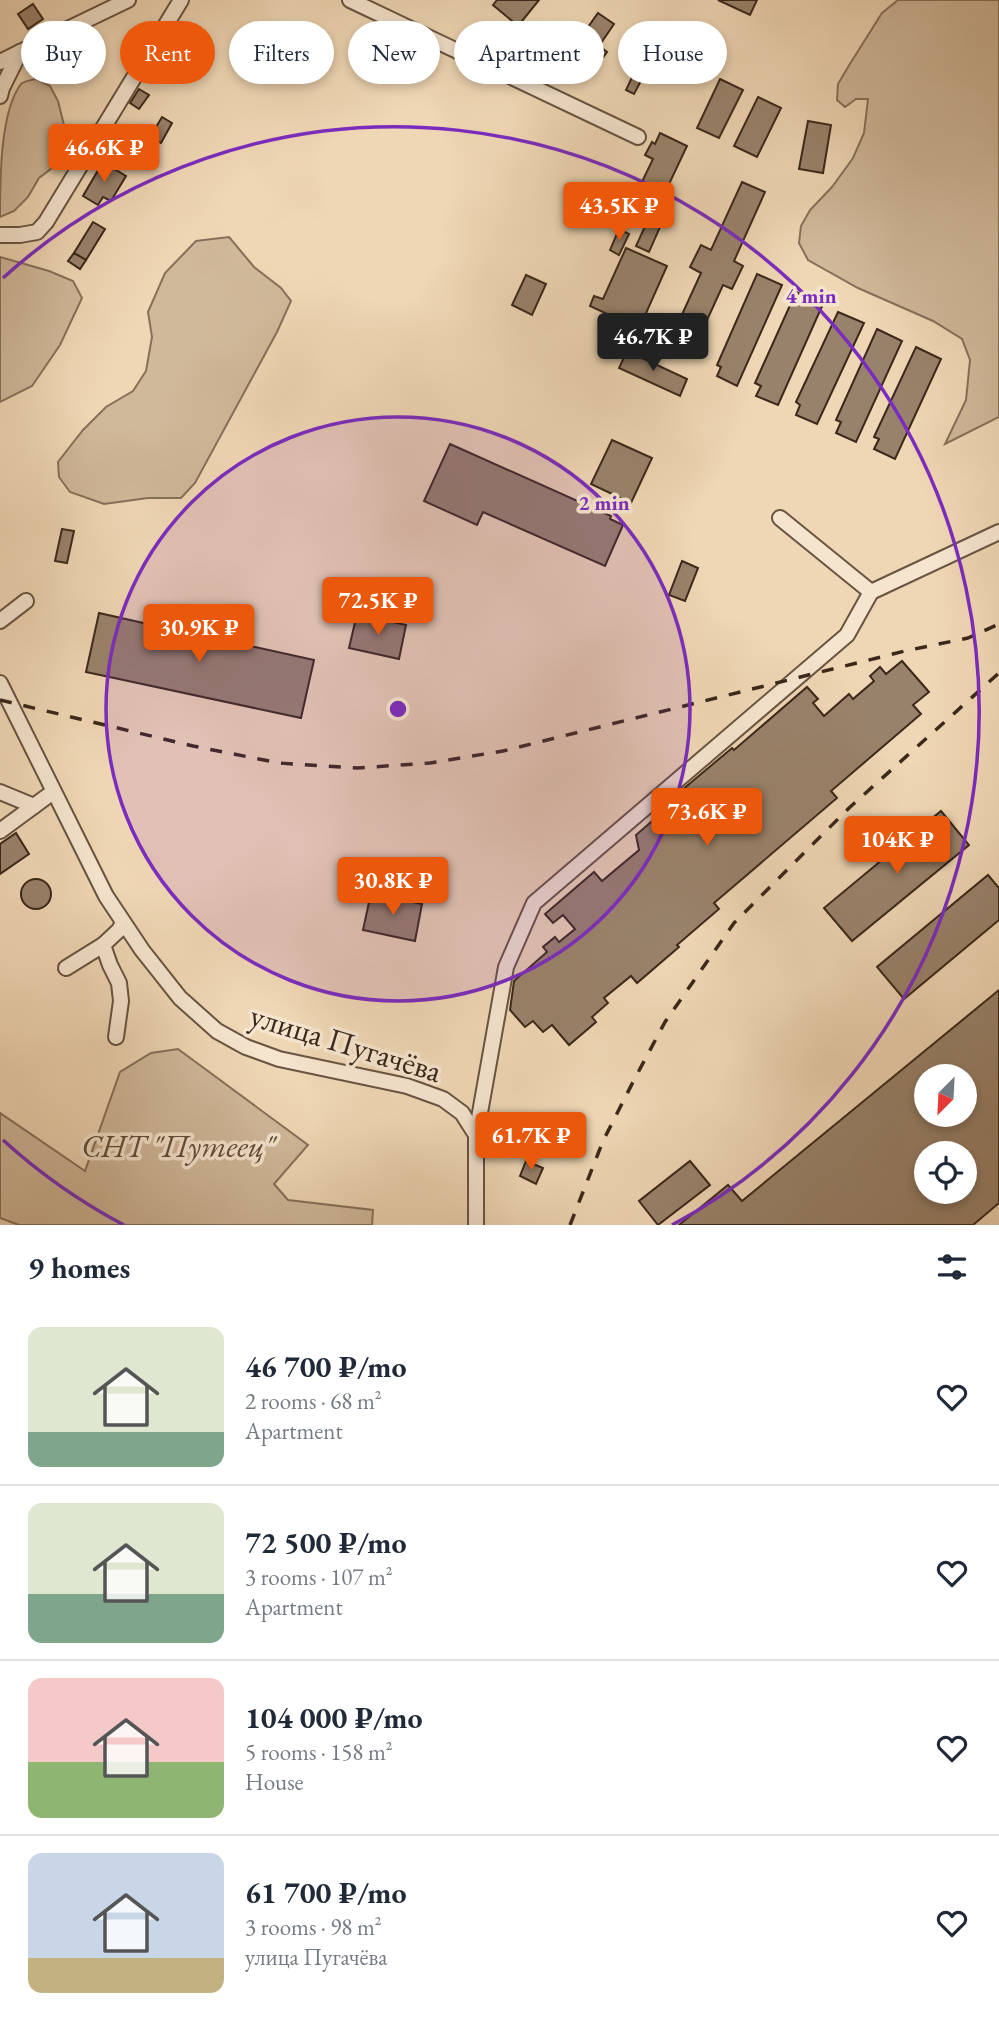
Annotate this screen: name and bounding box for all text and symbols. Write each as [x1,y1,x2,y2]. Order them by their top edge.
chip: Buy [21,21,106,84]
chip: Rent [120,21,215,84]
chip: Filters [229,21,334,84]
chip: New [348,21,440,84]
chip: Apartment [454,21,604,84]
chip: House [618,21,727,84]
pin: 46.6K ₽ [39,124,169,184]
text: 46.6K ₽ [64,132,144,162]
pin: 43.5K ₽ [554,182,684,242]
text: 43.5K ₽ [579,190,659,220]
text: 4 min [785,282,837,309]
pin: 46.7K ₽ [588,314,718,373]
text: 46.7K ₽ [613,321,693,351]
text: 2 min [578,489,630,516]
pin: 72.5K ₽ [313,578,443,637]
text: 72.5K ₽ [338,585,418,615]
pin: 30.9K ₽ [134,604,264,664]
text: 30.9K ₽ [159,612,239,642]
centre of rings [386,697,410,721]
pin: 73.6K ₽ [642,788,772,848]
text: 73.6K ₽ [667,796,747,826]
pin: 104K ₽ [840,816,954,876]
text: 104K ₽ [860,824,934,854]
pin: 30.8K ₽ [328,858,458,917]
text: 30.8K ₽ [353,865,433,895]
street label: улица Пугачёва [245,994,447,1092]
north arrow [914,1064,976,1127]
map controls [914,1064,977,1204]
pin: 61.7K ₽ [466,1112,596,1172]
text: 61.7K ₽ [491,1120,571,1150]
park label: СНТ "Путеец" [81,1125,278,1167]
button: locate [914,1141,977,1204]
text: 9 homes [28,1248,130,1287]
icon: filters [933,1248,971,1286]
text: 46 700 ₽/mo [245,1347,407,1386]
icon: home [84,1355,168,1439]
icon: heart [933,1378,971,1416]
text: 2 rooms · 68 m² [245,1386,382,1416]
text: Apartment [245,1416,343,1446]
text: 72 500 ₽/mo [245,1523,407,1562]
icon: home [84,1531,168,1615]
icon: heart [933,1554,971,1592]
text: 3 rooms · 107 m² [245,1562,393,1592]
text: Apartment [245,1592,343,1622]
text: 104 000 ₽/mo [245,1698,423,1737]
icon: home [84,1706,168,1790]
icon: heart [933,1729,971,1767]
text: 5 rooms · 158 m² [245,1737,393,1767]
text: House [245,1767,304,1797]
text: 61 700 ₽/mo [245,1873,407,1912]
icon: home [84,1881,168,1965]
icon: heart [933,1904,971,1942]
text: 3 rooms · 98 m² [245,1912,382,1942]
text: улица Пугачёва [245,1942,388,1972]

